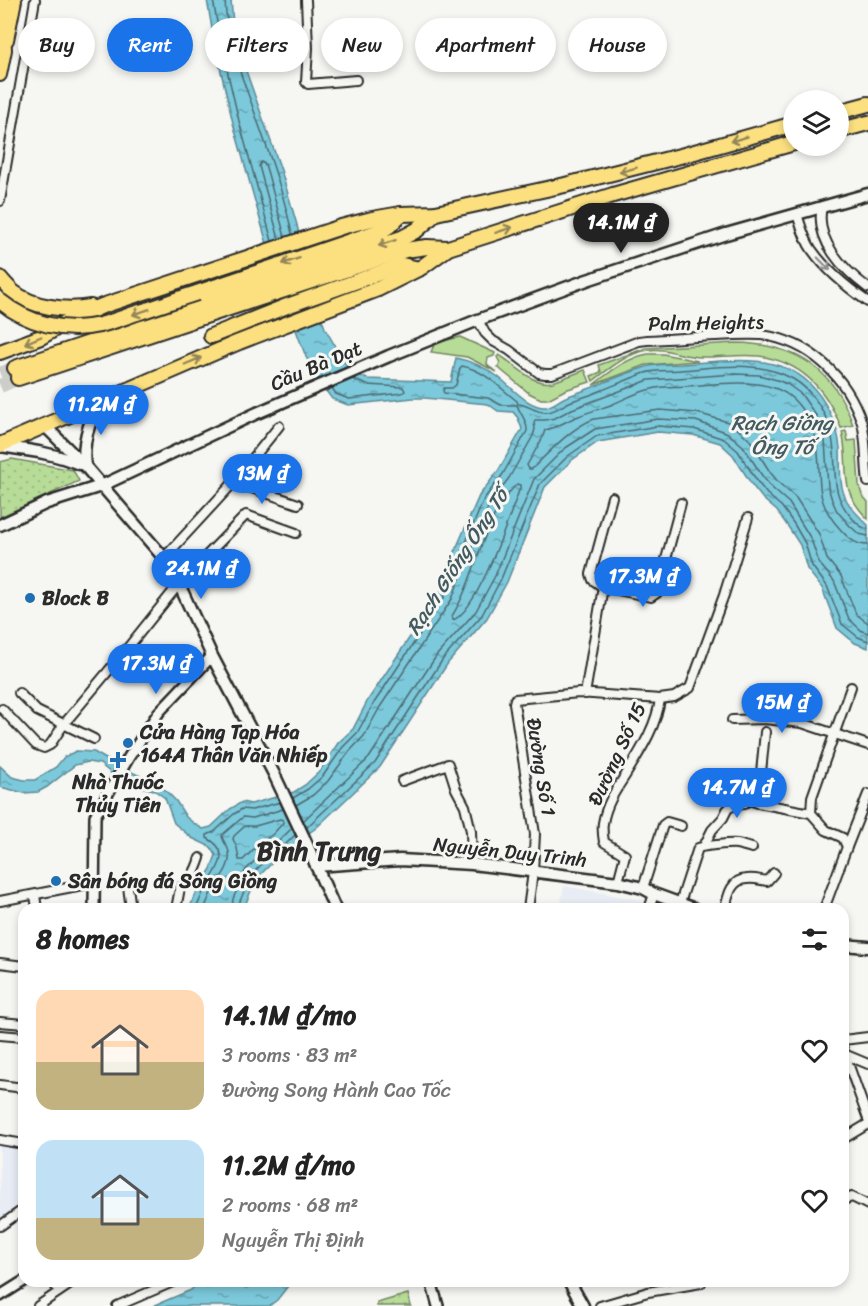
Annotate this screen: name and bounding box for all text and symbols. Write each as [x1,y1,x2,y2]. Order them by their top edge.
chip: Buy [18,18,95,72]
chip: Rent [107,18,193,72]
chip: Filters [205,18,309,72]
chip: New [321,18,403,72]
chip: Apartment [415,18,556,72]
chip: House [568,18,667,72]
map controls [783,90,849,156]
button: layers [783,90,849,156]
one-way arrow [730,134,749,145]
one-way arrow [618,164,637,176]
pin: 14.1M ₫ [566,203,676,254]
text: 14.1M ₫ [587,205,655,240]
one-way arrow [494,224,513,235]
one-way arrow [379,239,397,250]
one-way arrow [282,256,301,267]
one-way arrow [817,256,831,271]
street label: Palm Heights [648,304,765,342]
one-way arrow [132,307,151,318]
street label: Cầu Bà Dạt [264,331,368,401]
one-way arrow [24,335,42,346]
one-way arrow [183,355,202,366]
pin: 11.2M ₫ [46,385,156,436]
text: 11.2M ₫ [68,387,134,422]
water label: Rạch Giồng Ông Tố [731,404,835,466]
pin: 13M ₫ [220,454,304,505]
text: 13M ₫ [236,456,288,491]
water label: Rạch Giống Ống Tố [395,475,523,643]
pin: 24.1M ₫ [146,549,256,600]
text: 24.1M ₫ [166,551,236,586]
pin: 17.3M ₫ [588,557,698,608]
text: 17.3M ₫ [608,559,678,594]
place label: Block B [42,581,109,616]
marker: Block B [23,591,37,605]
pin: 17.3M ₫ [101,644,211,695]
text: 17.3M ₫ [121,646,191,681]
pin: 15M ₫ [740,683,824,734]
text: 15M ₫ [756,685,808,720]
street label: Đường Số 15 [578,696,656,812]
place label: Cửa Hàng Tạp Hóa 164A Thân Văn Nhiếp [139,715,328,773]
street label: Đường Số 1 [516,715,566,819]
marker: Cửa Hàng Tạp Hóa 164A Thân Văn Nhiếp [121,736,135,750]
marker: Nhà Thuốc Thủy Tiên [111,753,125,767]
place label: Nhà Thuốc Thủy Tiên [71,765,165,823]
pin: 14.7M ₫ [682,768,792,819]
text: 14.7M ₫ [702,770,772,805]
street label: Nguyễn Duy Trinh [432,827,588,877]
district label: Bình Trưng [257,828,381,874]
place label: Sân bóng đá Sông Giồng [67,864,277,899]
marker: Sân bóng đá Sông Giồng [49,874,63,888]
text: 8 homes [36,916,129,962]
icon: filters [798,923,831,956]
text: 14.1M ₫/mo [222,992,356,1038]
icon: home [84,1014,156,1086]
icon: heart [798,1034,831,1067]
text: 3 rooms · 83 m² [222,1038,357,1073]
text: Đường Song Hành Cao Tốc [222,1073,451,1108]
text: 11.2M ₫/mo [222,1142,355,1188]
icon: home [84,1164,156,1236]
icon: heart [798,1184,831,1217]
text: 2 rooms · 68 m² [222,1188,358,1223]
text: Nguyễn Thị Định [222,1223,364,1258]

